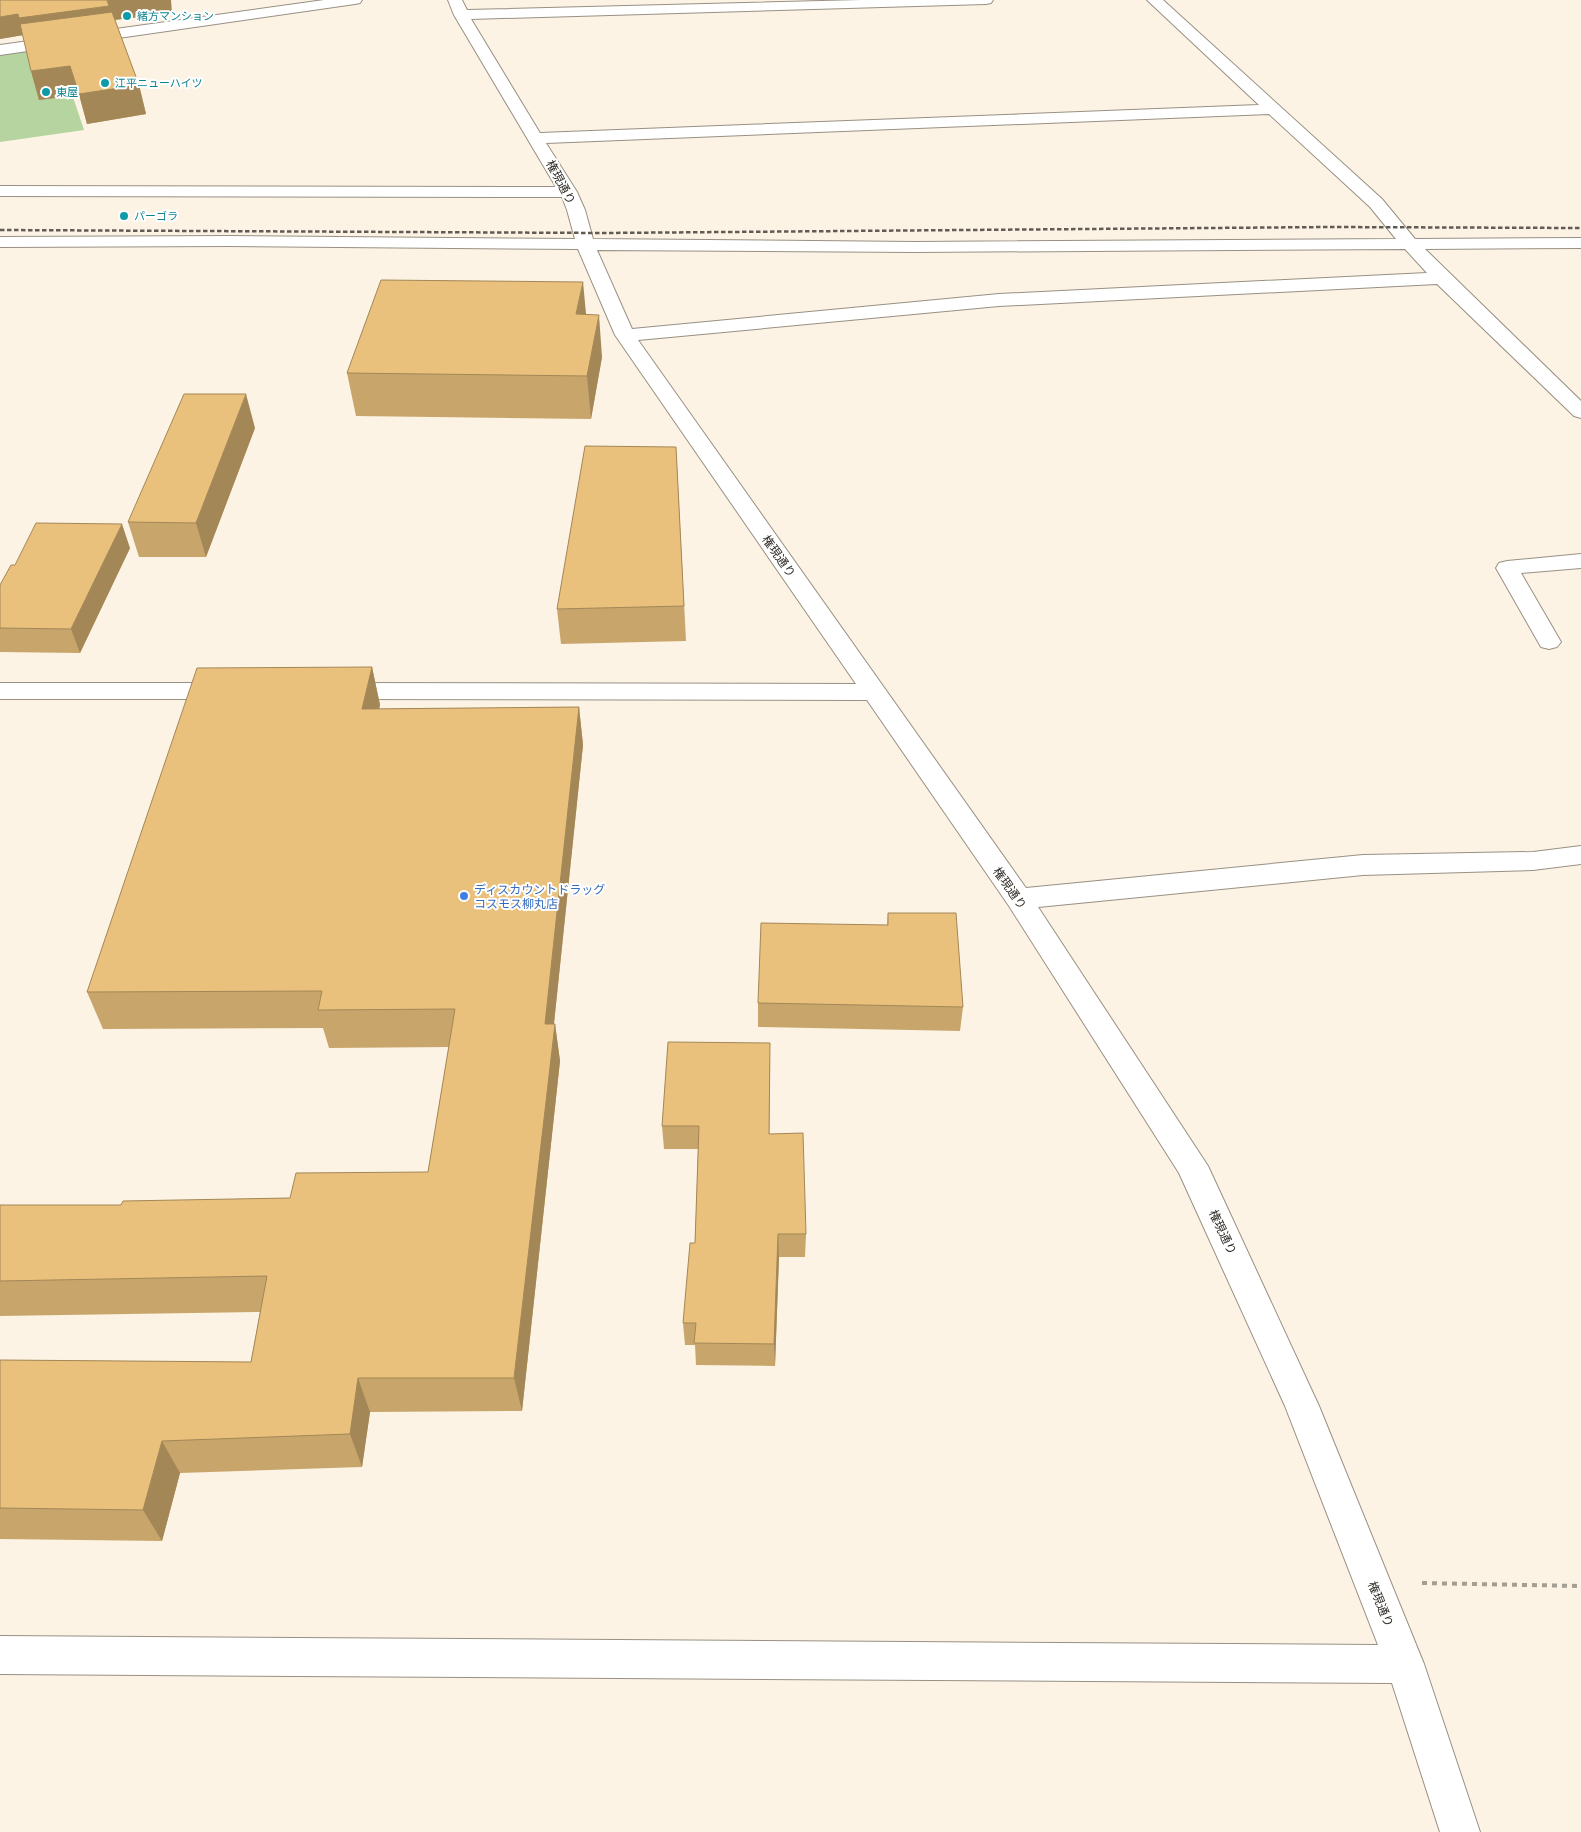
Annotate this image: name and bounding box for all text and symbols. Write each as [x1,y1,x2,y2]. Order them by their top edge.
marker: 緒方マンション [121,10,133,22]
place label: 緒方マンション [137,10,214,22]
marker: 江平ニューハイツ [99,77,111,89]
place label: 江平ニューハイツ [115,77,203,89]
marker: 東屋 [40,86,52,98]
place label: 東屋 [56,86,78,98]
street label: 権現通り [544,158,578,206]
marker: パーゴラ [118,210,130,222]
place label: パーゴラ [134,210,178,222]
street label: 権現通り [760,533,798,579]
street label: 権現通り [991,865,1029,911]
place label: ディスカウントドラッグ コスモス柳丸店 [474,883,605,910]
marker: ディスカウントドラッグ コスモス柳丸店 [458,890,470,902]
street label: 権現通り [1207,1207,1239,1257]
street label: 権現通り [1366,1579,1396,1629]

